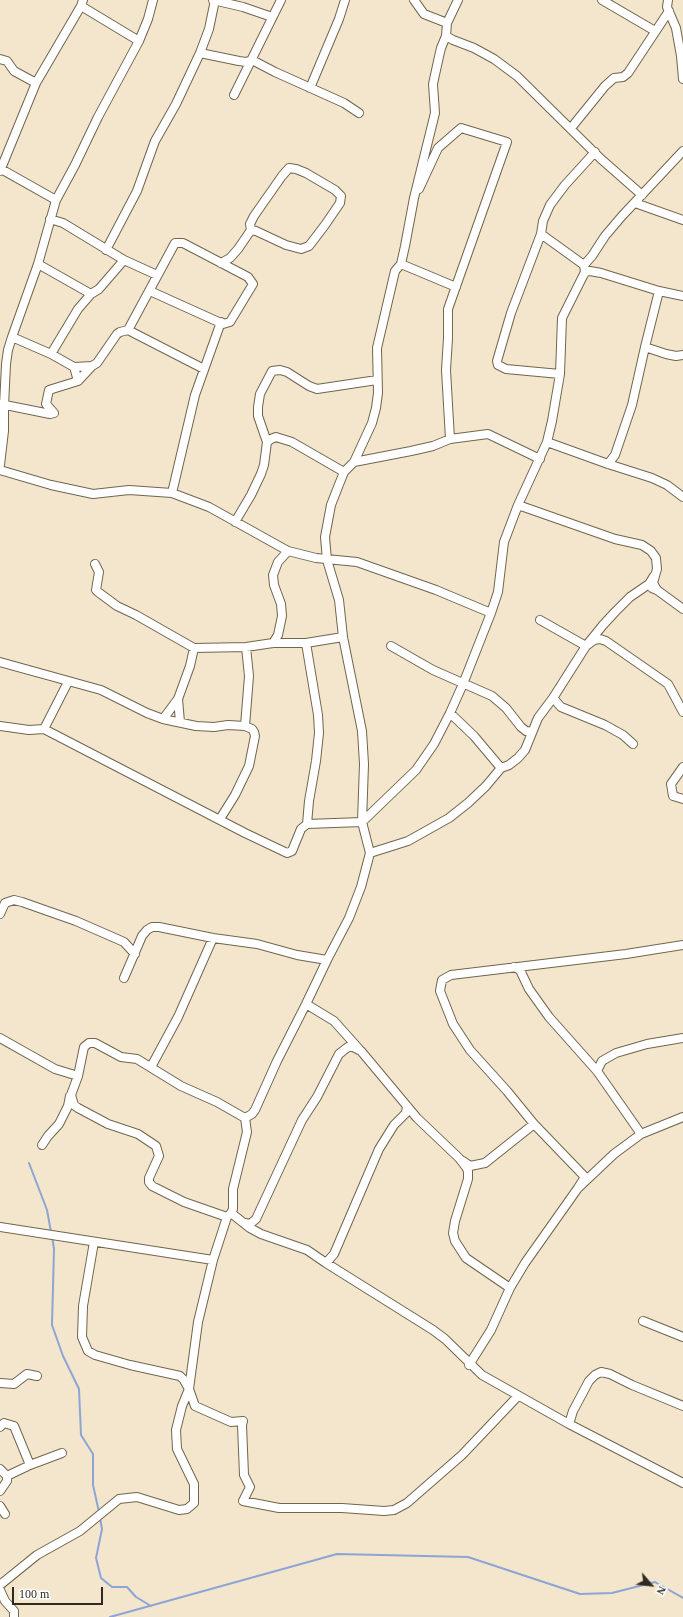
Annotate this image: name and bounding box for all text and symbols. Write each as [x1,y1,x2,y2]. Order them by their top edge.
north arrow [631,1565,671,1605]
scale bar [14,1579,105,1605]
text: N [654,1584,669,1597]
text: 100 m [19,1587,49,1601]

